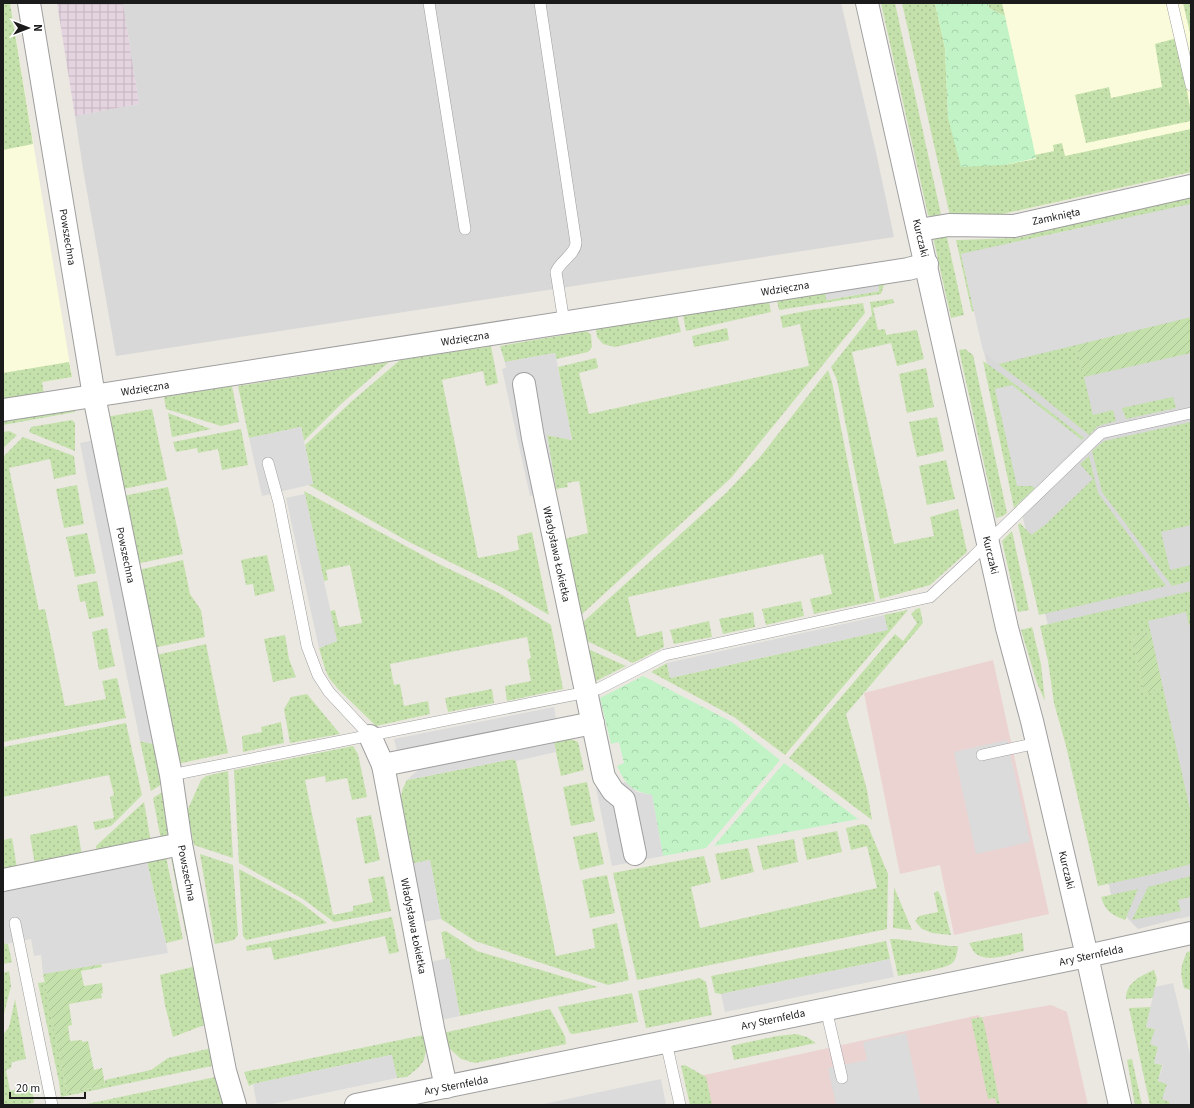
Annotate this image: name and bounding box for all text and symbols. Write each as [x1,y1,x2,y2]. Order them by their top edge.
north arrow [8,8,48,48]
text: N [30,24,45,32]
street label: Zamknięta [1031,204,1082,229]
street label: Powszechna [56,208,79,266]
street label: Kurczaki [909,217,932,259]
street label: Wdzięczna [760,277,810,300]
street label: Wdzięczna [440,327,490,350]
street label: Wdzięczna [120,377,170,400]
street label: Władysława Łokietka [539,505,574,603]
street label: Powszechna [112,526,139,585]
street label: Kurczaki [979,534,1002,576]
street label: Powszechna [174,844,199,903]
street label: Kurczaki [1055,849,1078,891]
street label: Władysława Łokietka [397,877,430,975]
street label: Ary Sternfelda [1058,941,1124,970]
street label: Ary Sternfelda [740,1005,806,1034]
street label: Ary Sternfelda [423,1072,489,1099]
scale bar [10,1074,85,1100]
text: 20 m [16,1080,40,1097]

